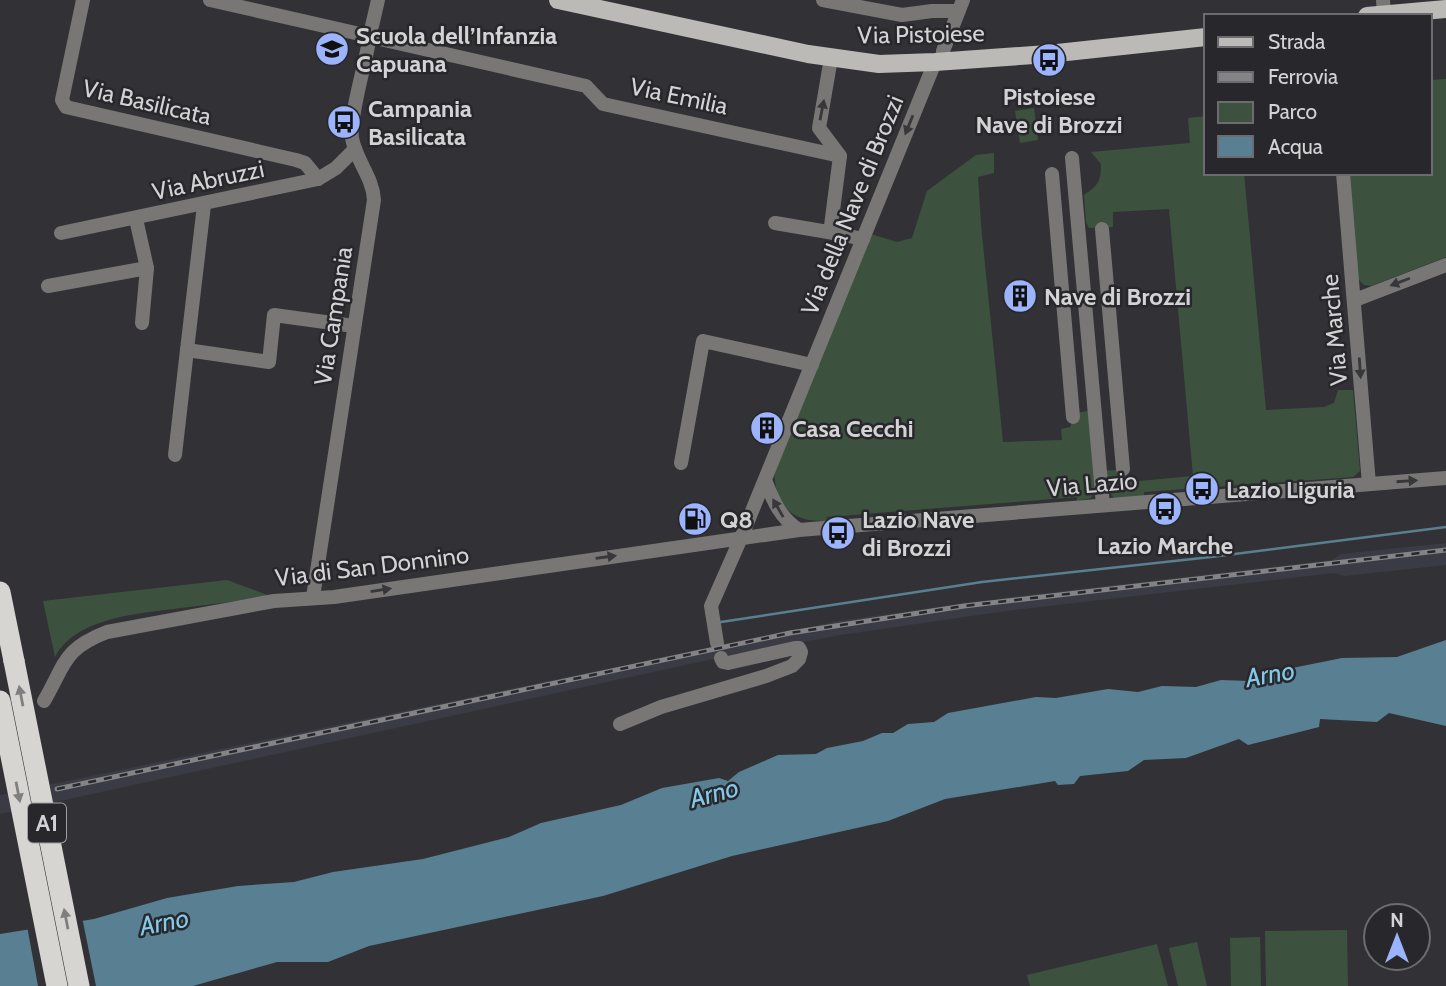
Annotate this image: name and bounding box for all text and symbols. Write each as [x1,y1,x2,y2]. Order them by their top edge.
legend [1204,14,1432,175]
street label: Via Pistoiese [857,18,985,50]
place label: Scuola dell’Infanzia Capuana [356,21,557,78]
text: Strada [1268,29,1325,54]
school or university icon: Scuola dell’Infanzia Capuana [313,30,351,68]
bus stop icon: Pistoiese Nave di Brozzi [1030,41,1068,79]
text: Ferrovia [1268,64,1338,89]
street label: Via Emilia [627,72,731,121]
street label: Via Basilicata [80,73,215,131]
place label: Pistoiese Nave di Brozzi [975,82,1123,139]
street label: Via della Nave di Brozzi [795,91,909,319]
place label: Campania Basilicata [368,94,472,151]
one-way arrow [817,99,828,121]
text: Parco [1268,99,1317,124]
bus stop icon: Campania Basilicata [325,103,363,141]
one-way arrow [904,115,915,136]
text: Acqua [1268,134,1323,159]
street label: Via Abruzzi [149,154,267,206]
street label: Via Campania [308,244,358,387]
street label: Via Marche [1315,273,1353,387]
building icon: Nave di Brozzi [1001,277,1039,315]
one-way arrow [1390,277,1411,288]
place label: Nave di Brozzi [1044,282,1191,311]
one-way arrow [1355,357,1366,379]
building icon: Casa Cecchi [748,409,786,447]
place label: Casa Cecchi [792,414,914,443]
street label: Via Lazio [1045,466,1139,502]
bus stop icon: Lazio Liguria [1183,470,1221,508]
place label: Lazio Liguria [1226,475,1355,504]
one-way arrow [1397,475,1419,486]
bus stop icon: Lazio Marche [1146,490,1184,528]
one-way arrow [772,498,784,517]
fuel station icon: Q8 [676,500,714,538]
place label: Q8 [720,505,753,534]
place label: Lazio Nave di Brozzi [862,505,974,562]
bus stop icon: Lazio Nave di Brozzi [819,514,857,552]
place label: Lazio Marche [1097,531,1233,560]
street label: Via di San Donnino [274,540,470,592]
one-way arrow [595,551,617,562]
one-way arrow [370,584,392,595]
water label: Arno [1242,654,1297,694]
one-way arrow [16,685,27,707]
water label: Arno [685,771,742,815]
one-way arrow [13,781,24,803]
road number: A1 [28,804,66,842]
water label: Arno [136,902,191,943]
north arrow [1362,902,1432,972]
one-way arrow [60,908,71,930]
text: N [1390,909,1404,932]

